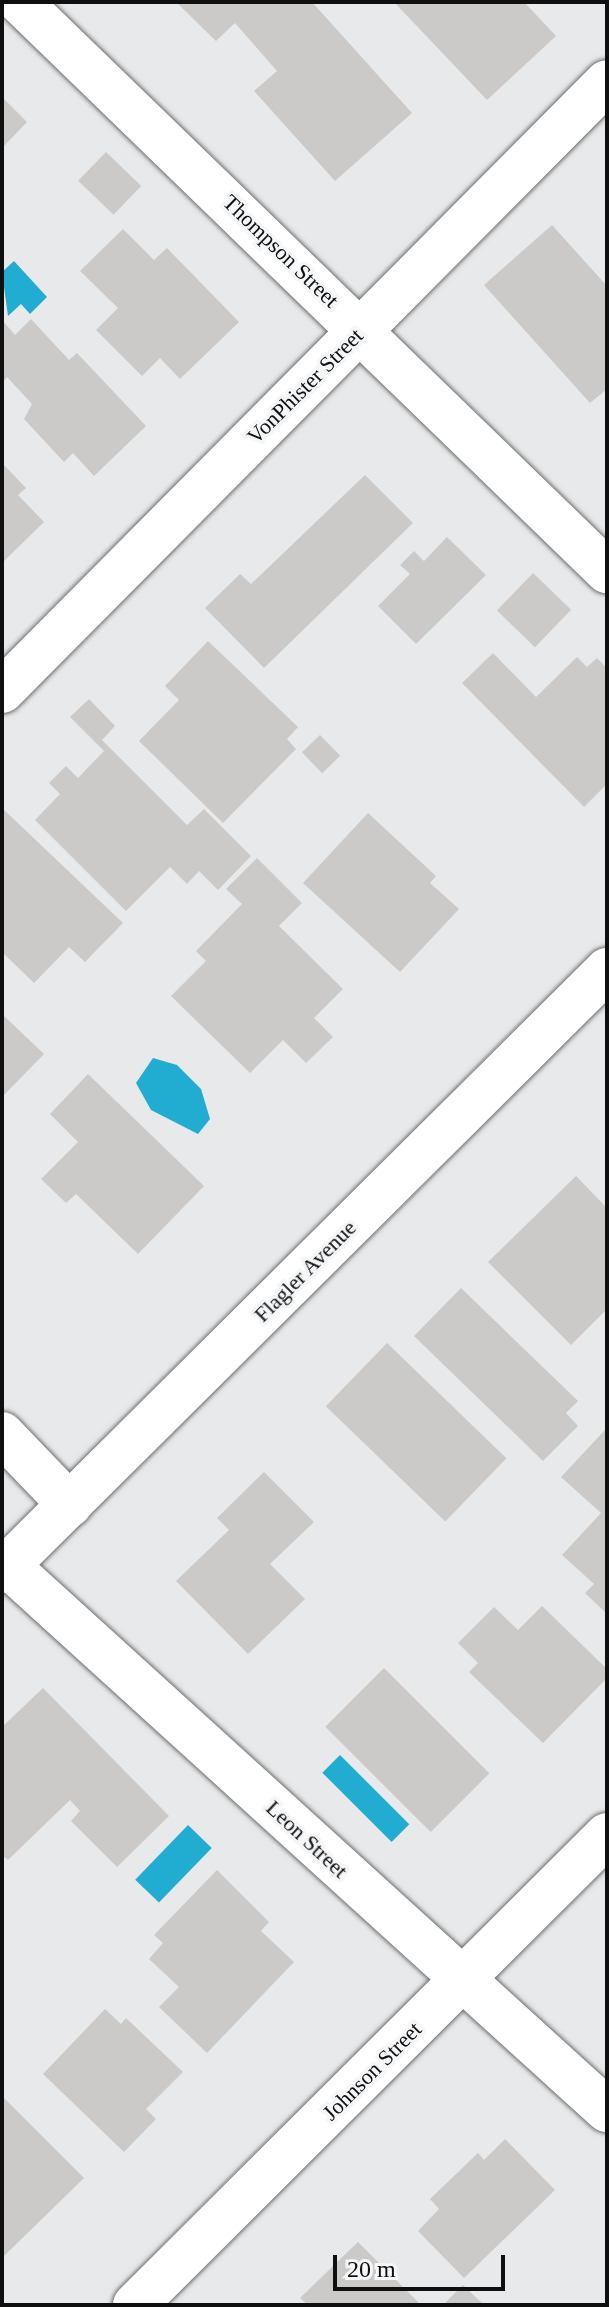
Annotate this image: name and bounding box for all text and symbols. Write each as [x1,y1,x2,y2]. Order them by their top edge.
street label: Thompson Street [218,189,344,313]
street label: VonPhister Street [242,323,368,449]
street label: Flagler Avenue [248,1214,362,1328]
street label: Leon Street [261,1795,353,1883]
street label: Johnson Street [317,2016,427,2126]
scale bar [337,2239,509,2289]
text: 20 m [347,2256,396,2282]

